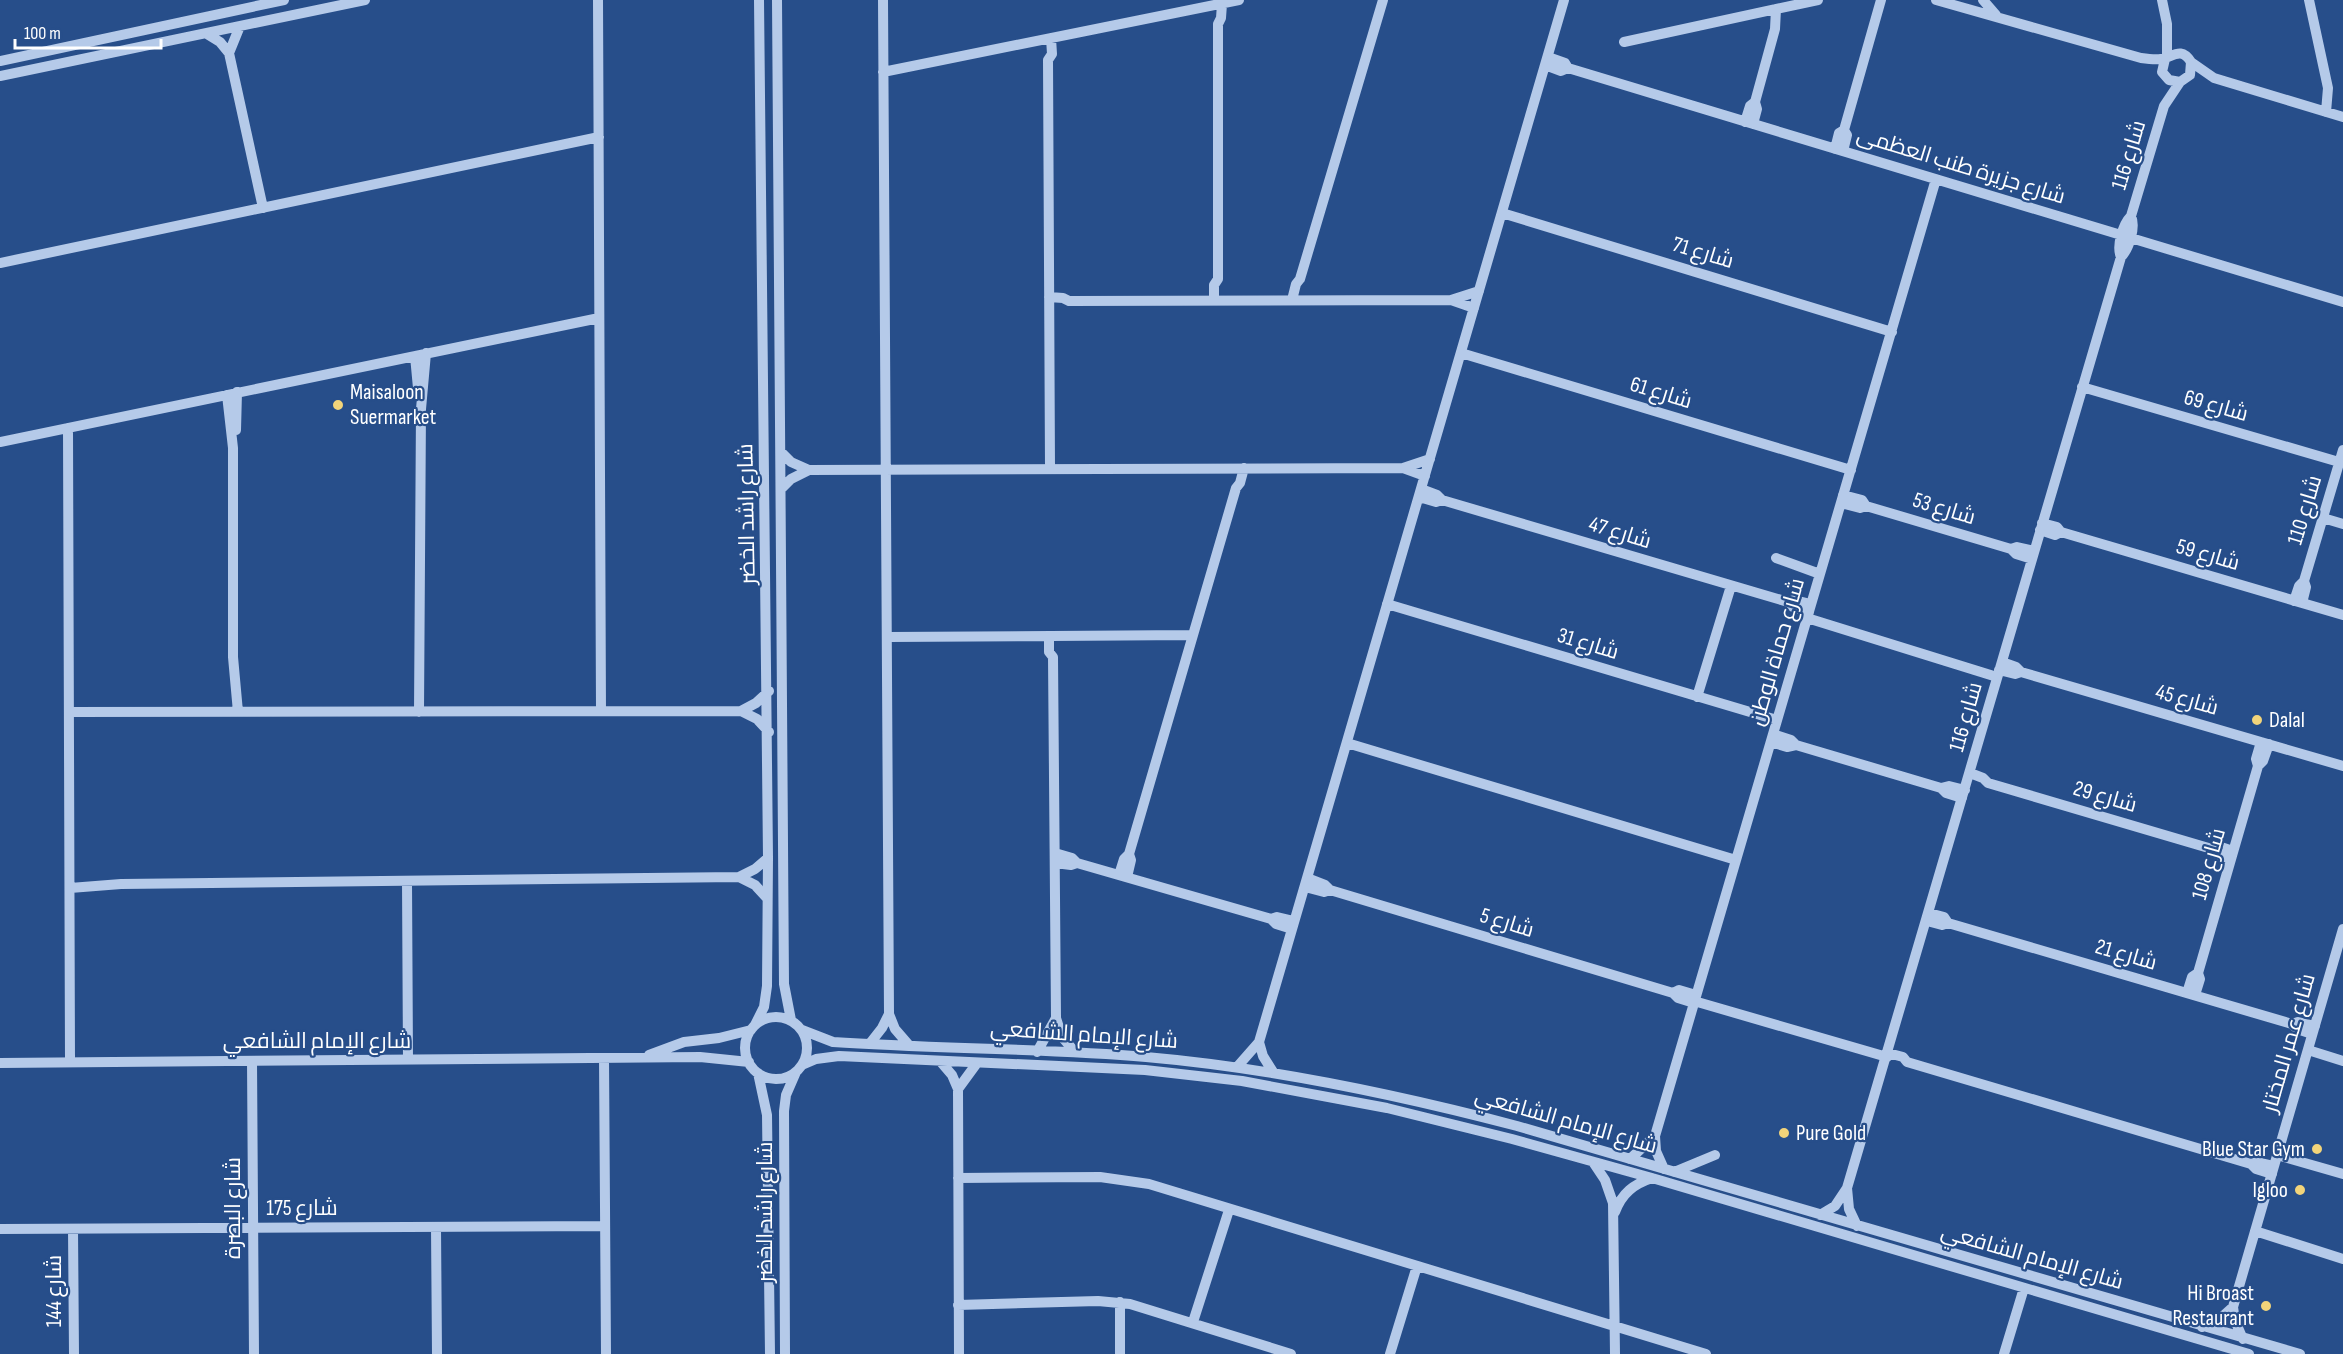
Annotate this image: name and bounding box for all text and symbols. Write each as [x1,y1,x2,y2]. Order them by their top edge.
scale bar [15,12,160,50]
text: 100 m [24,23,61,44]
street label: شارع 116 [2106,117,2152,193]
street label: شارع جزيرة طنب العظمى [1854,121,2068,211]
street label: شارع 71 [1669,231,1737,275]
street label: شارع 61 [1627,371,1695,415]
place label: Maisaloon Suermarket [350,379,437,431]
street label: شارع 69 [2181,384,2251,428]
marker: Maisaloon Suermarket [331,398,345,412]
street label: شارع راشد الخضر [732,443,762,587]
street label: شارع 110 [2282,472,2328,548]
street label: شارع 53 [1909,487,1979,531]
street label: شارع 47 [1585,511,1655,555]
street label: شارع 59 [2173,533,2243,577]
street label: شارع حماة الوطن [1743,575,1811,729]
street label: شارع 31 [1554,622,1622,666]
street label: شارع 45 [2152,678,2222,722]
street label: شارع 116 [1943,679,1989,755]
place label: Dalal [2269,707,2305,734]
marker: Dalal [2250,713,2264,727]
street label: شارع 29 [2070,775,2140,819]
street label: شارع 108 [2186,825,2232,903]
street label: شارع 5 [1477,902,1537,944]
street label: شارع 21 [2092,933,2160,977]
street label: شارع عمر المختار [2256,971,2322,1117]
street label: شارع الإمام الشافعي [989,1015,1179,1057]
street label: شارع الإمام الشافعي [223,1028,411,1057]
street label: شارع الإمام الشافعي [1471,1082,1660,1162]
place label: Pure Gold [1796,1120,1866,1147]
marker: Pure Gold [1777,1126,1791,1140]
place label: Blue Star Gym [2202,1136,2305,1163]
street label: شارع راشد الخضر [752,1141,779,1285]
marker: Blue Star Gym [2310,1142,2324,1156]
street label: شارع البصرة [220,1157,247,1259]
place label: Igloo [2252,1177,2288,1204]
marker: Igloo [2293,1183,2307,1197]
street label: شارع 175 [266,1195,338,1222]
street label: شارع الإمام الشافعي [1937,1218,2126,1298]
street label: شارع 144 [41,1255,68,1327]
place label: Hi Broast Restaurant [2172,1280,2254,1332]
marker: Hi Broast Restaurant [2259,1299,2273,1313]

